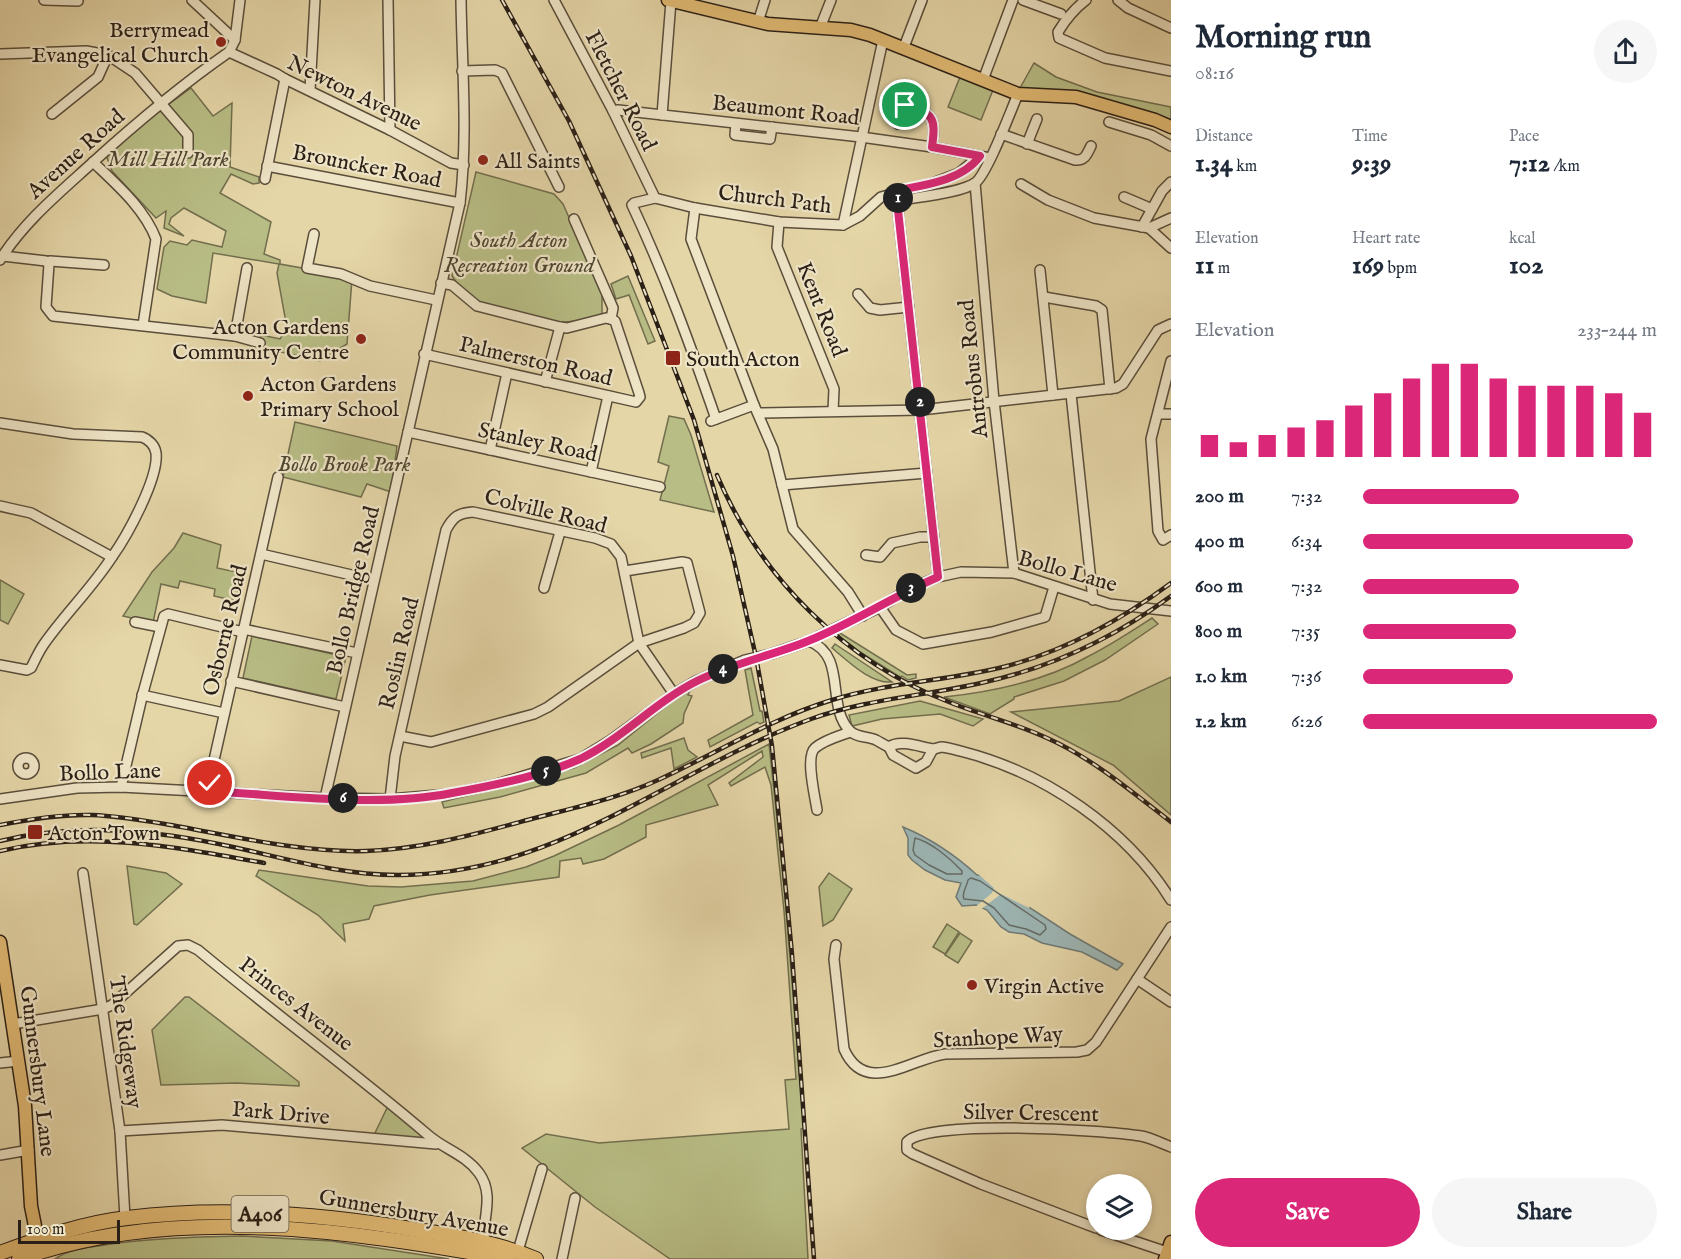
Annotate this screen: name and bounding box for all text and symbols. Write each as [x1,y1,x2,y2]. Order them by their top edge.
place label: Berrymead Evangelical Church [31,17,209,70]
text: Morning run [1195,17,1371,59]
button: share [1594,20,1657,83]
street label: Fletcher Road [578,26,663,156]
marker: Berrymead Evangelical Church [214,35,228,49]
street label: Newton Avenue [282,49,426,138]
text: 08:16 [1195,61,1234,86]
pin [879,79,930,130]
icon: arrive [888,88,921,121]
street label: Beaumont Road [711,89,861,133]
street label: Avenue Road [21,103,131,206]
text: Distance [1195,127,1253,147]
text: Time [1352,127,1388,147]
text: Pace [1509,127,1539,147]
street label: Brouncker Road [290,139,444,195]
park label: Mill Hill Park [107,146,229,174]
text: 1.34 [1195,147,1233,180]
text: 9:39 [1352,147,1391,180]
text: 7:12 [1509,147,1550,180]
place label: All Saints [494,148,580,176]
marker: All Saints [476,153,490,167]
text: km [1233,157,1257,177]
text: /km [1550,157,1580,177]
street label: Church Path [716,179,833,221]
pin: 1 [883,183,913,213]
text: 1 [895,188,901,208]
park label: South Acton Recreation Ground [444,227,596,280]
text: Elevation [1195,229,1258,249]
text: Heart rate [1352,229,1420,249]
text: kcal [1509,229,1536,249]
text: 11 [1195,249,1214,282]
text: 169 [1352,249,1384,282]
text: 102 [1509,249,1544,282]
street label: Kent Road [789,258,853,361]
text: m [1214,259,1230,279]
text: bpm [1384,259,1417,279]
street label: Antrobus Road [953,298,995,441]
place label: Acton Gardens Community Centre [172,314,349,367]
text: Elevation [1195,318,1274,343]
text: 233–244 m [1577,318,1657,343]
street label: Palmerston Road [456,331,615,393]
marker: Acton Gardens Community Centre [354,332,368,346]
place label: South Acton [686,346,800,374]
marker: South Acton [664,349,682,367]
place label: Acton Gardens Primary School [259,371,399,424]
pin: 2 [905,387,935,417]
marker: Acton Gardens Primary School [241,389,255,403]
text: 2 [916,392,924,412]
street label: Stanley Road [475,417,600,469]
park label: Bollo Brook Park [277,451,411,479]
street label: Colville Road [481,483,610,541]
text: 200 m [1195,484,1244,509]
text: 7:32 [1291,484,1322,509]
street label: Bollo Bridge Road [321,503,387,677]
text: 400 m [1195,529,1244,554]
text: 6:34 [1291,529,1322,554]
street label: Bollo Lane [1015,544,1120,599]
street label: Osborne Road [197,562,255,699]
pin: 3 [896,573,926,603]
text: 600 m [1195,574,1243,599]
text: 7:32 [1291,574,1322,599]
text: 3 [908,578,914,598]
street label: Roslin Road [373,594,427,712]
text: 800 m [1195,619,1242,644]
text: 7:35 [1291,619,1320,644]
pin: 4 [708,654,738,684]
text: 4 [719,659,727,679]
text: 1.0 km [1195,664,1247,689]
text: 7:36 [1291,664,1322,689]
text: 1.2 km [1195,709,1247,734]
text: 6:26 [1291,709,1323,734]
pin: 5 [531,756,561,786]
street label: Bollo Lane [59,757,161,789]
pin [184,757,235,808]
text: 5 [543,761,549,781]
icon: check [193,766,226,799]
pin: 6 [328,783,358,813]
text: 6 [340,788,346,808]
place label: Acton Town [47,820,160,848]
marker: Acton Town [26,823,44,841]
street label: Princes Avenue [233,951,359,1058]
place label: Virgin Active [983,973,1104,1001]
street label: The Ridgeway [102,974,148,1110]
marker: Virgin Active [965,978,979,992]
street label: Gunnersbury Lane [13,984,61,1158]
street label: Stanhope Way [932,1021,1064,1055]
street label: Park Drive [231,1096,331,1132]
street label: Silver Crescent [963,1099,1100,1129]
map controls [1086,1174,1152,1240]
button: layers [1086,1174,1152,1240]
button: Save [1195,1178,1420,1247]
button: Share [1432,1178,1657,1247]
street label: Gunnersbury Avenue [317,1183,511,1244]
road number: A406 [232,1196,288,1232]
scale bar [18,1217,120,1244]
text: 100 m [27,1220,64,1240]

